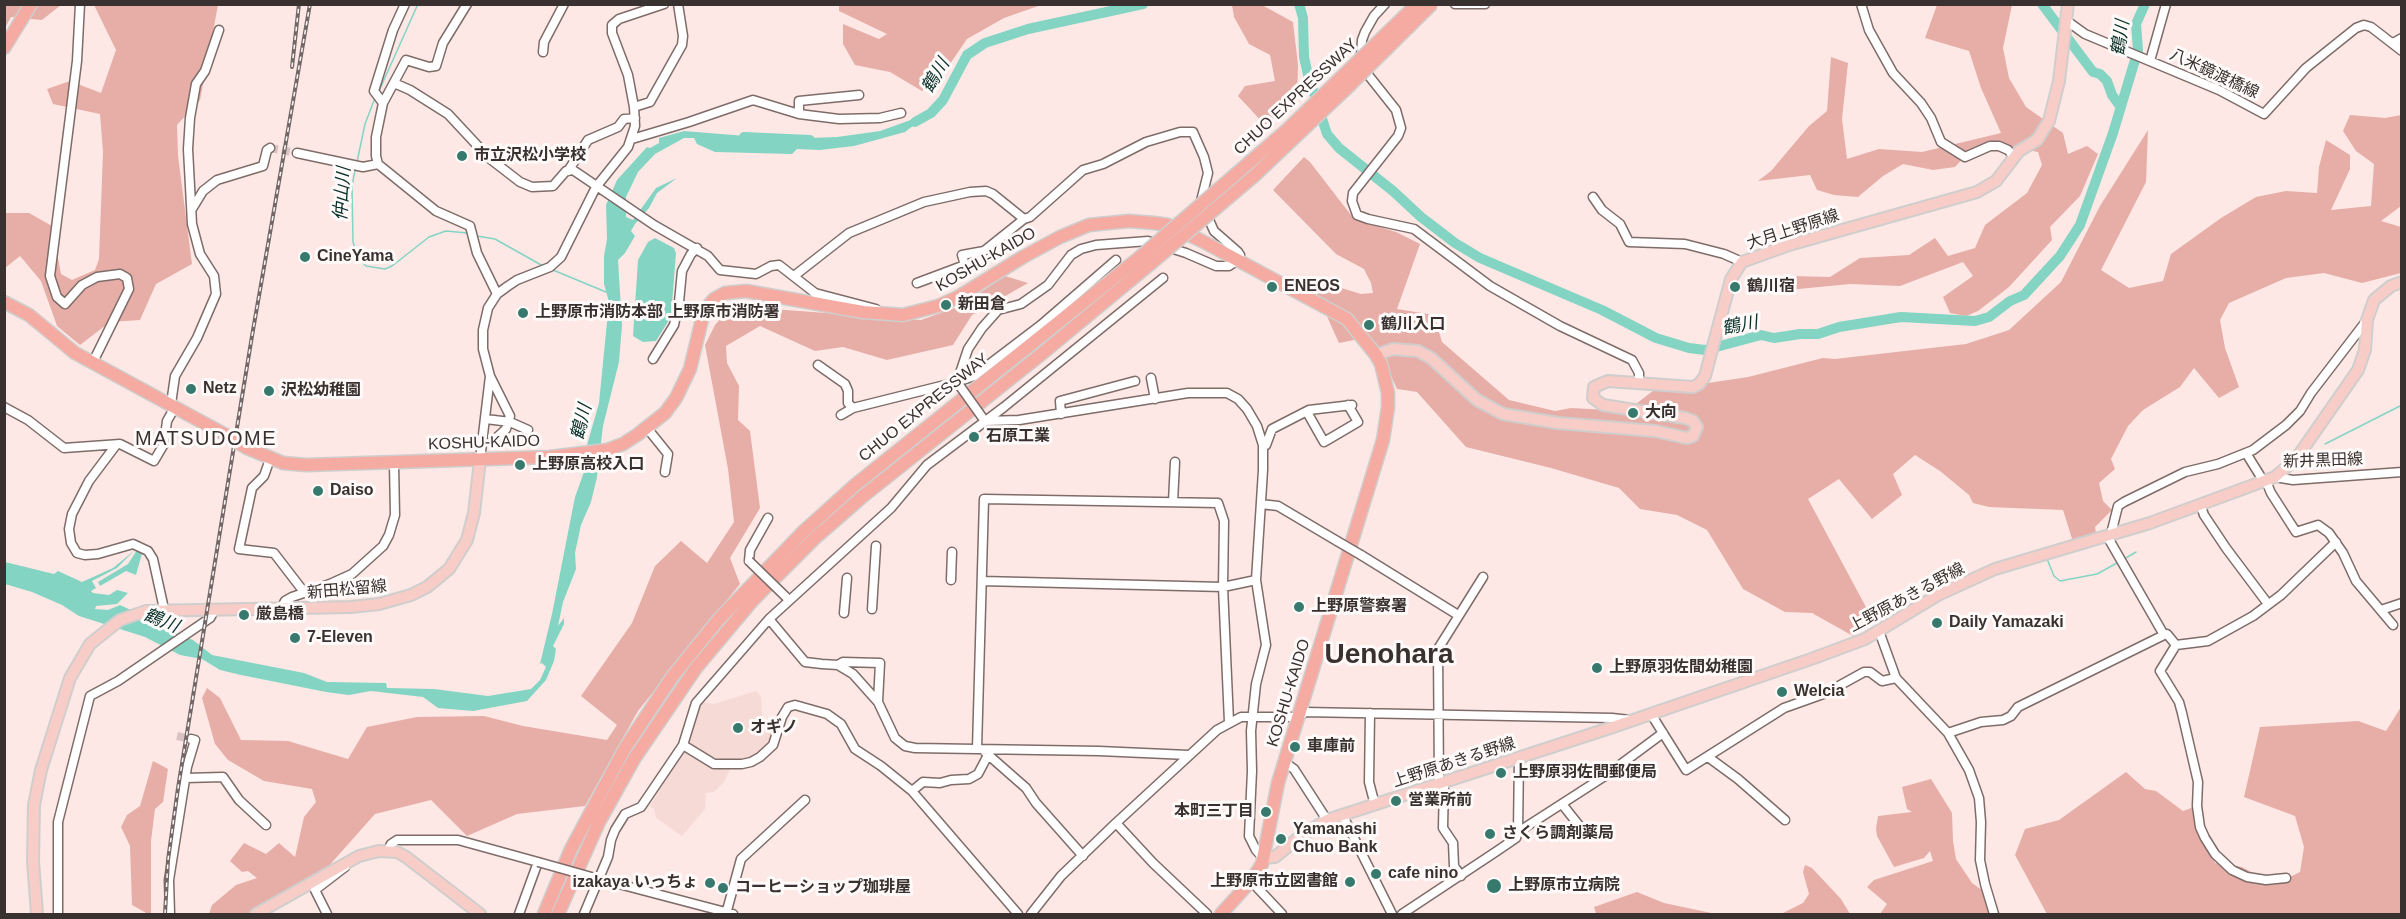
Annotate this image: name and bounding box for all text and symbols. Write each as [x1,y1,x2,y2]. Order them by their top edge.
water label: 鶴川 [2108,19,2134,57]
street label: CHUO EXPRESSWAY [1230,35,1362,159]
street label: 八米鏡渡橋線 [2166,45,2262,103]
water label: 鶴川 [917,55,955,97]
place label: 市立沢松小学校 [474,146,586,166]
marker: 市立沢松小学校 [455,149,469,163]
water label: 仲山川 [330,166,356,222]
street label: 大月上野原線 [1744,206,1842,254]
street label: KOSHU-KAIDO [933,224,1039,296]
place label: CineYama [317,247,393,267]
marker: CineYama [298,250,312,264]
place label: ENEOS [1284,277,1340,297]
place label: 鶴川宿 [1747,277,1795,297]
marker: ENEOS [1265,280,1279,294]
marker: 鶴川宿 [1728,280,1742,294]
place label: 新田倉 [958,295,1006,315]
marker: 新田倉 [939,298,953,312]
place label: 上野原市消防本部 上野原市消防署 [535,303,779,323]
marker: 上野原市消防本部 上野原市消防署 [516,306,530,320]
water label: 鶴川 [1720,312,1760,340]
place label: 鶴川入口 [1381,315,1445,335]
marker: 鶴川入口 [1362,318,1376,332]
street label: CHUO EXPRESSWAY [855,350,993,466]
place label: Netz [203,379,237,399]
place label: 沢松幼稚園 [281,381,361,401]
marker: Netz [184,382,198,396]
marker: 沢松幼稚園 [262,384,276,398]
water label: 鶴川 [567,402,597,442]
place label: 大向 [1645,403,1677,423]
marker: 大向 [1626,406,1640,420]
district label: MATSUDOME [135,427,277,451]
place label: 石原工業 [986,427,1050,447]
marker: 石原工業 [967,430,981,444]
street label: KOSHU-KAIDO [428,431,540,455]
street label: 新井黒田線 [2283,450,2363,472]
place label: 上野原高校入口 [532,455,644,475]
marker: 上野原高校入口 [513,458,527,472]
place label: Daiso [330,481,374,501]
marker: Daiso [311,484,325,498]
street label: 上野原あきる野線 [1846,559,1968,637]
street label: 新田松留線 [306,577,388,603]
place label: 上野原警察署 [1311,597,1407,617]
marker: 上野原警察署 [1292,600,1306,614]
water label: 鶴川 [140,604,182,638]
place label: 厳島橋 [256,605,304,625]
marker: 厳島橋 [237,608,251,622]
place label: Daily Yamazaki [1949,613,2064,633]
marker: Daily Yamazaki [1930,616,1944,630]
place label: 7-Eleven [307,628,373,648]
marker: 7-Eleven [288,631,302,645]
street label: KOSHU-KAIDO [1263,637,1315,749]
district label: Uenohara [1324,638,1454,672]
place label: 上野原羽佐間幼稚園 [1609,658,1753,678]
marker: 上野原羽佐間幼稚園 [1590,661,1604,675]
place label: Welcia [1794,682,1844,702]
marker: Welcia [1775,685,1789,699]
place label: オギノ [750,718,798,738]
marker: オギノ [731,721,745,735]
street label: 上野原あきる野線 [1390,734,1518,792]
place label: 車庫前 [1307,737,1355,757]
marker: 車庫前 [1288,740,1302,754]
place label: 上野原羽佐間郵便局 [1513,763,1657,783]
marker: 上野原羽佐間郵便局 [1494,766,1508,780]
place label: 営業所前 [1408,791,1472,811]
marker: 営業所前 [1389,794,1403,808]
place label: 本町三丁目 [1174,802,1254,822]
marker: 本町三丁目 [1259,805,1273,819]
place label: Yamanashi Chuo Bank [1293,820,1377,858]
place label: さくら調剤薬局 [1502,824,1614,844]
marker: さくら調剤薬局 [1483,827,1497,841]
marker: Yamanashi Chuo Bank [1274,832,1288,846]
place label: cafe nino [1388,864,1458,884]
marker: cafe nino [1369,867,1383,881]
place label: 上野原市立図書館 [1210,872,1338,892]
place label: izakaya いっちょ [573,873,698,893]
marker: 上野原市立図書館 [1343,875,1357,889]
marker: izakaya いっちょ [703,876,717,890]
place label: 上野原市立病院 [1508,876,1620,896]
marker: 上野原市立病院 [1485,877,1503,895]
place label: コーヒーショップ珈琲屋 [735,878,911,898]
marker: コーヒーショップ珈琲屋 [716,881,730,895]

